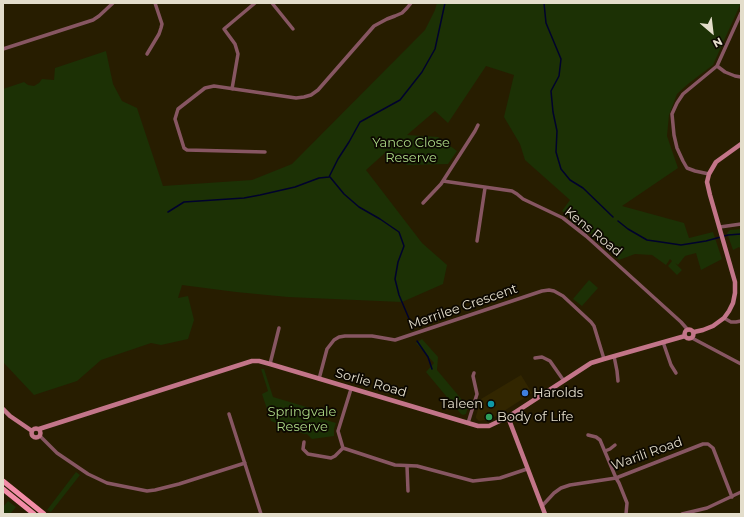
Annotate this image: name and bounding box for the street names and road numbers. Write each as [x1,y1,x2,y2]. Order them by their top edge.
street label: Kens Road [561,204,625,260]
street label: Merrilee Crescent [406,281,520,333]
street label: Sorlie Road [334,365,408,401]
street label: Warili Road [609,434,685,474]

